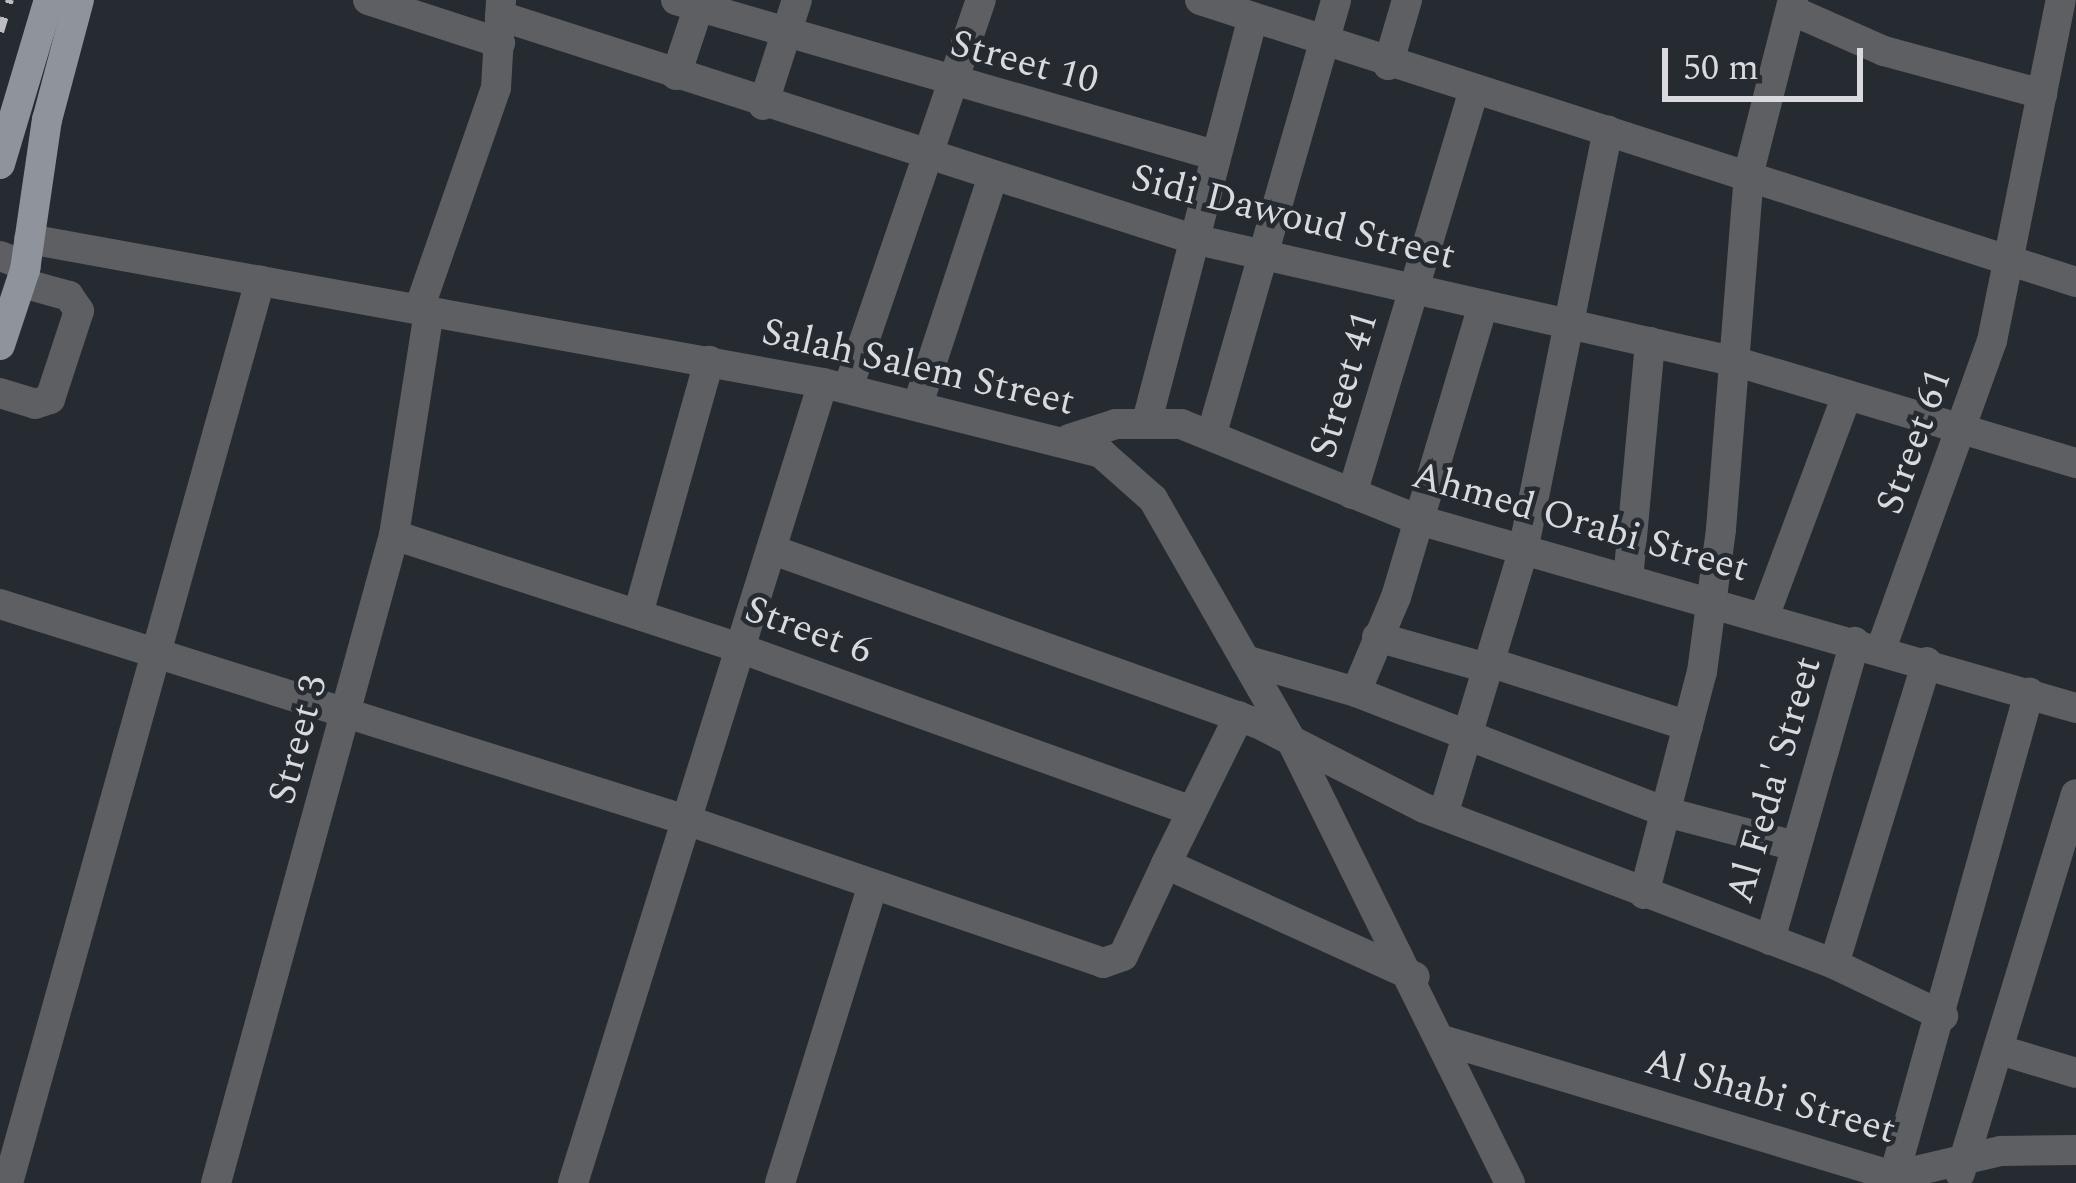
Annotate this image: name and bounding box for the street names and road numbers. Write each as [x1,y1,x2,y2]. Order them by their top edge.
street label: Street 10 [945,21,1103,105]
street label: Sidi Dawoud Street [1126,155,1460,281]
street label: Street 41 [1301,306,1389,464]
street label: Salah Salem Street [757,309,1079,427]
street label: Street 61 [1867,363,1963,521]
street label: Ahmed Orabi Street [1406,453,1754,593]
street label: Street 6 [738,587,878,675]
street label: Al Feda' Street [1717,651,1833,909]
street label: Street 3 [259,670,339,810]
street label: Al Shabi Street [1639,1039,1901,1155]

